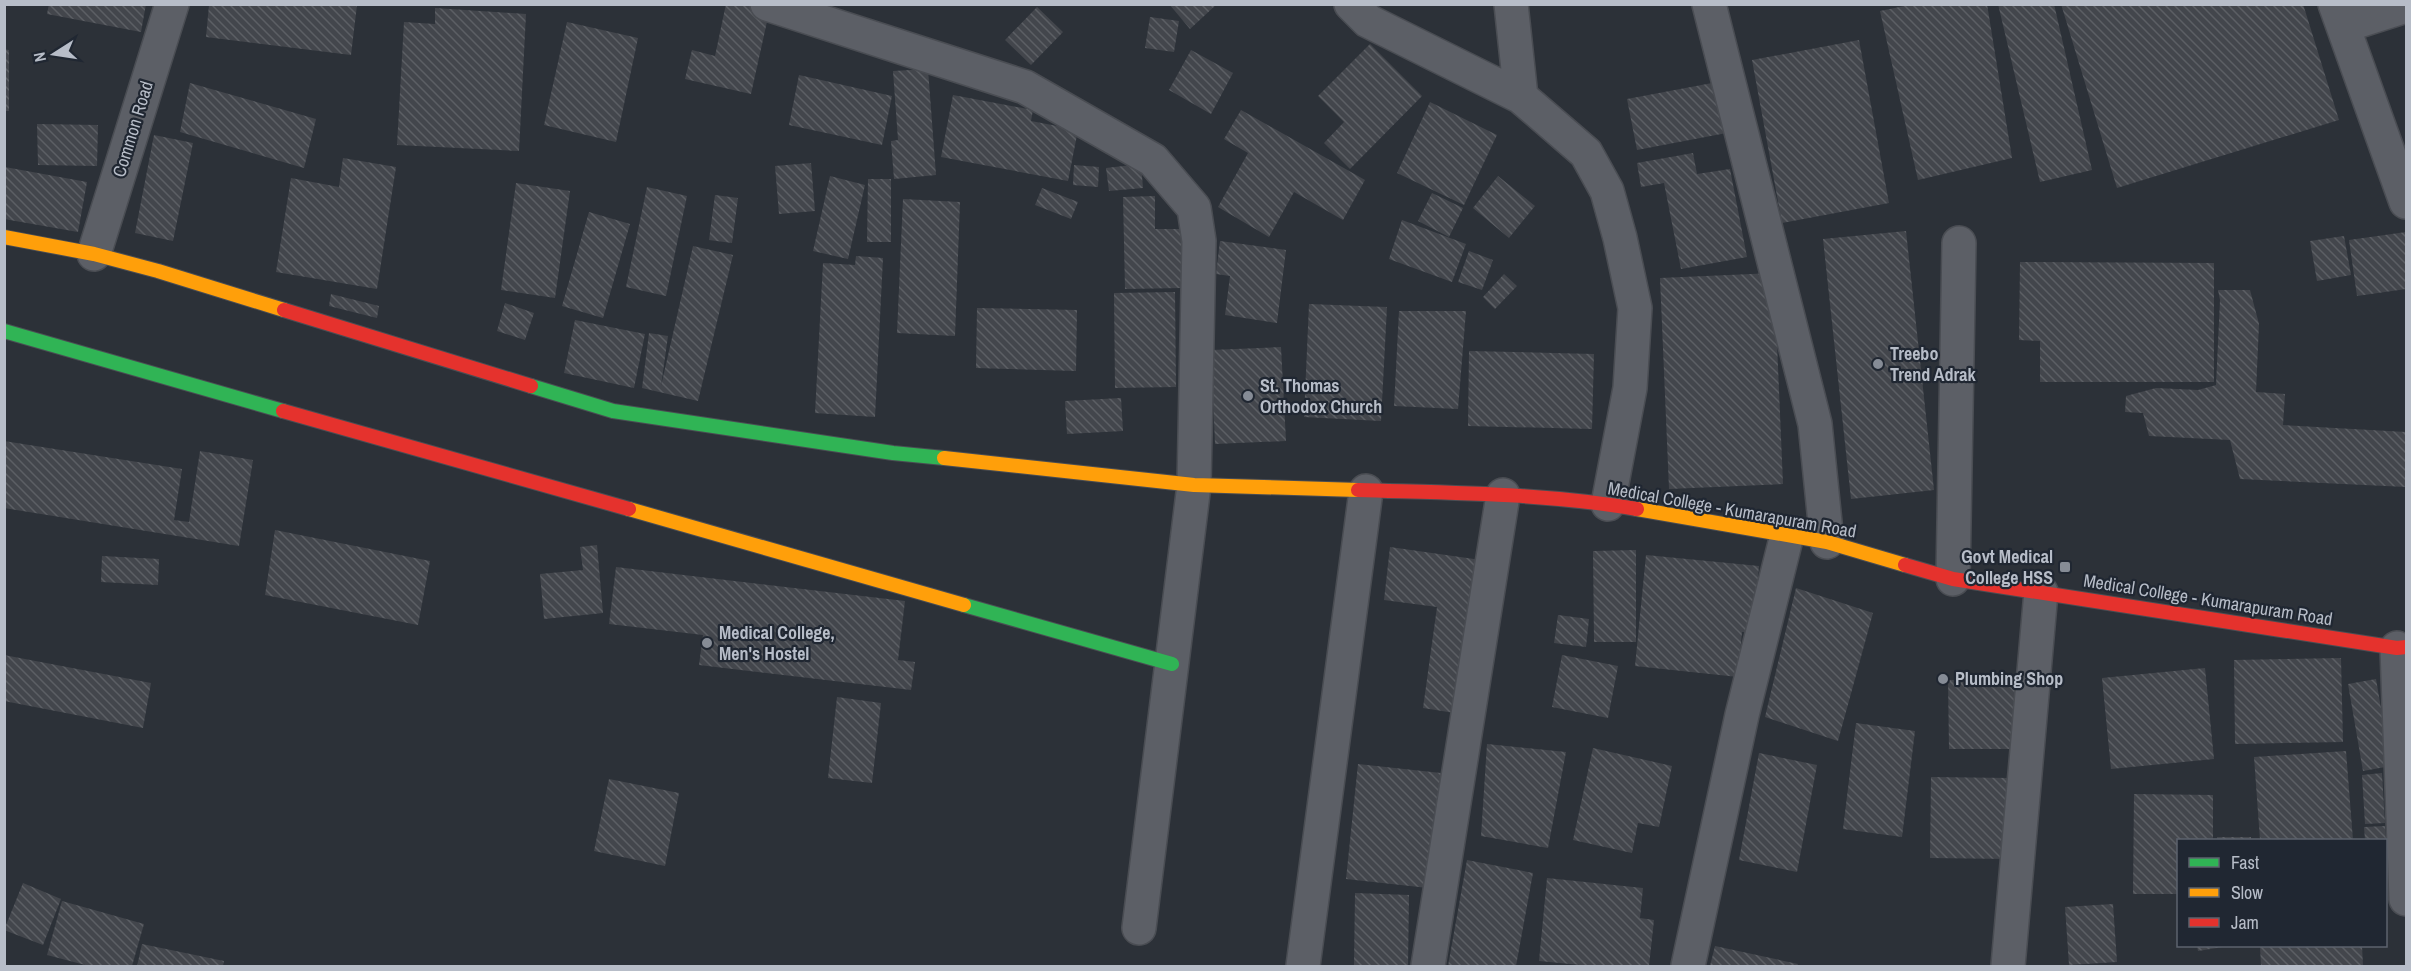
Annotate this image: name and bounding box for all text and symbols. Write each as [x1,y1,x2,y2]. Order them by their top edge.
north arrow [24,24,84,84]
text: N [28,50,51,64]
street label: Common Road [106,78,159,180]
place label: Treebo Trend Adrak [1890,341,1976,387]
marker: Treebo Trend Adrak [1871,357,1885,371]
place label: St. Thomas Orthodox Church [1260,373,1382,419]
marker: St. Thomas Orthodox Church [1241,389,1255,403]
street label: Medical College - Kumarapuram Road [1606,475,1858,544]
place label: Govt Medical College HSS [1961,544,2053,590]
marker: Govt Medical College HSS [2058,560,2072,574]
street label: Medical College - Kumarapuram Road [2082,567,2334,632]
place label: Medical College, Men's Hostel [719,620,835,666]
marker: Medical College, Men's Hostel [700,636,714,650]
place label: Plumbing Shop [1955,666,2063,691]
marker: Plumbing Shop [1936,672,1950,686]
legend [2177,839,2387,947]
text: Fast [2231,850,2259,875]
text: Slow [2231,880,2263,905]
text: Jam [2231,910,2259,935]

